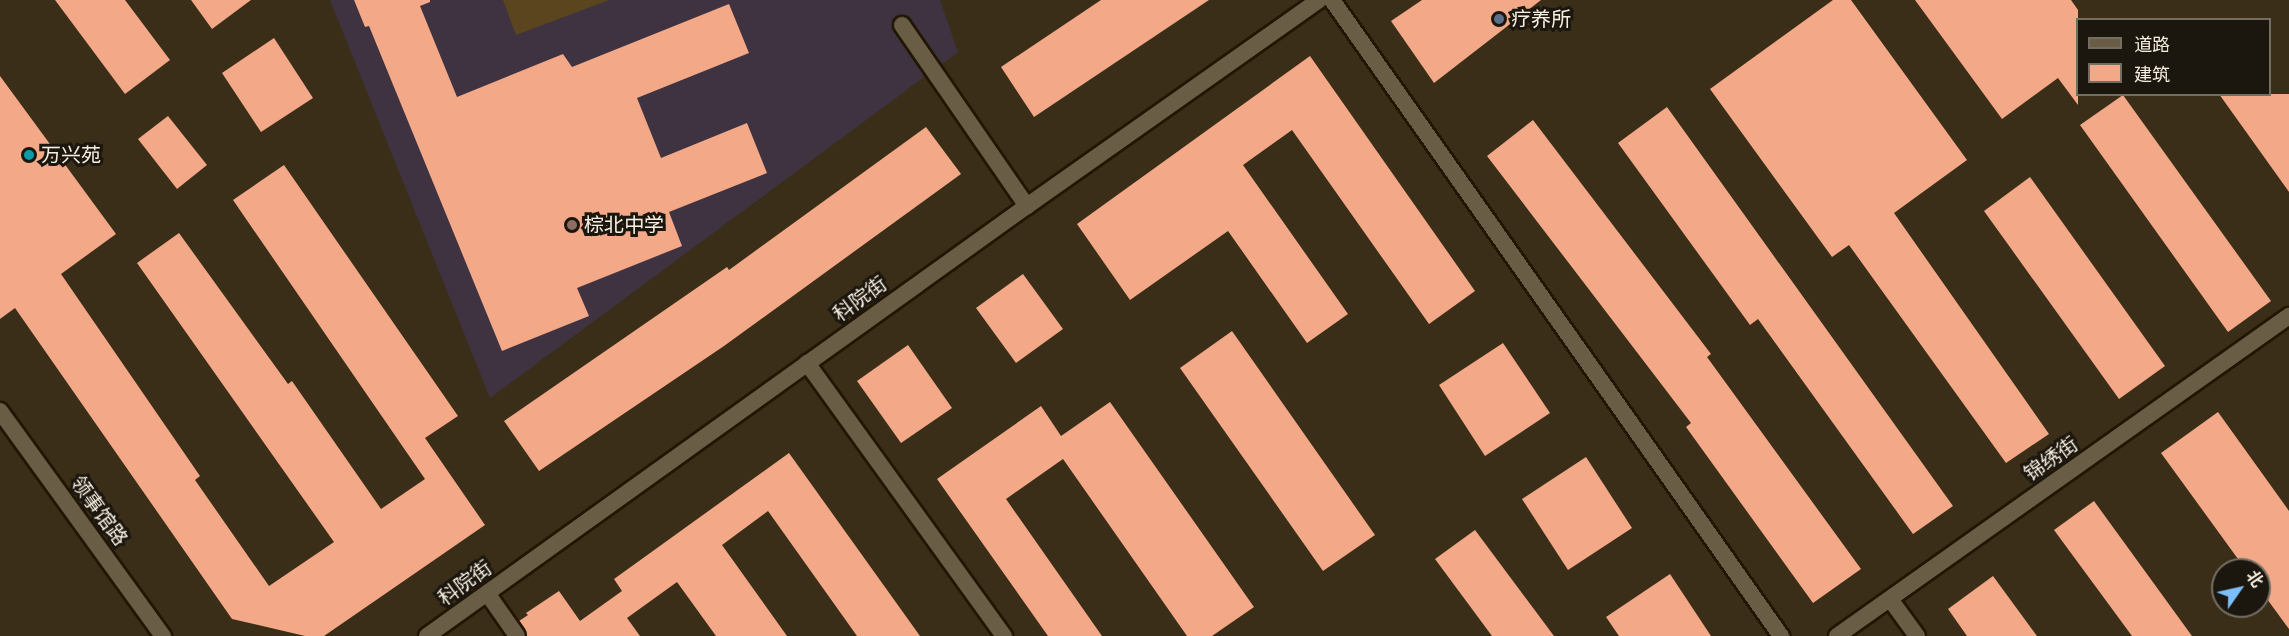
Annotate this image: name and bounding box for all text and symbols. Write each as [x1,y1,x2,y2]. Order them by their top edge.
place label: 疗养所 [1511,7,1571,31]
marker: 疗养所 [1492,12,1506,26]
legend [2076,18,2271,96]
text: 道路 [2134,34,2170,55]
text: 建筑 [2134,64,2170,85]
place label: 万兴苑 [41,143,101,167]
marker: 万兴苑 [22,148,36,162]
place label: 棕北中学 [584,213,664,237]
marker: 棕北中学 [565,218,579,232]
street label: 科院街 [829,272,891,326]
street label: 锦绣街 [2020,432,2082,486]
street label: 领事馆路 [66,472,132,550]
street label: 科院街 [434,556,496,610]
north arrow [2211,558,2271,618]
text: 北 [2242,567,2267,591]

